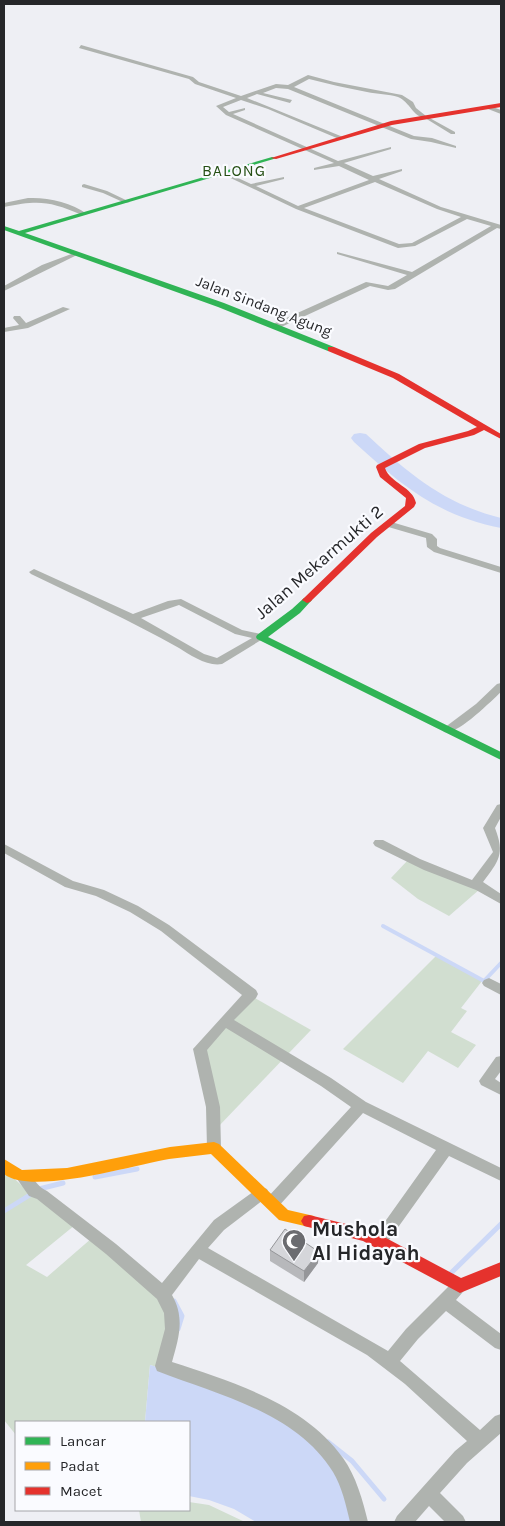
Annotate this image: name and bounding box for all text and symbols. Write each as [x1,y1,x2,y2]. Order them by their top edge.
district label: BALONG [202,161,266,180]
street label: Jalan Sindang Agung [194,272,335,340]
street label: Jalan Mekarmukti 2 [250,500,388,624]
place label: Mushola Al Hidayah [312,1217,420,1265]
mosque icon: Mushola Al Hidayah [281,1228,307,1262]
legend [15,1421,190,1511]
text: Lancar [60,1432,106,1450]
text: Padat [60,1457,100,1475]
text: Macet [60,1482,102,1500]

